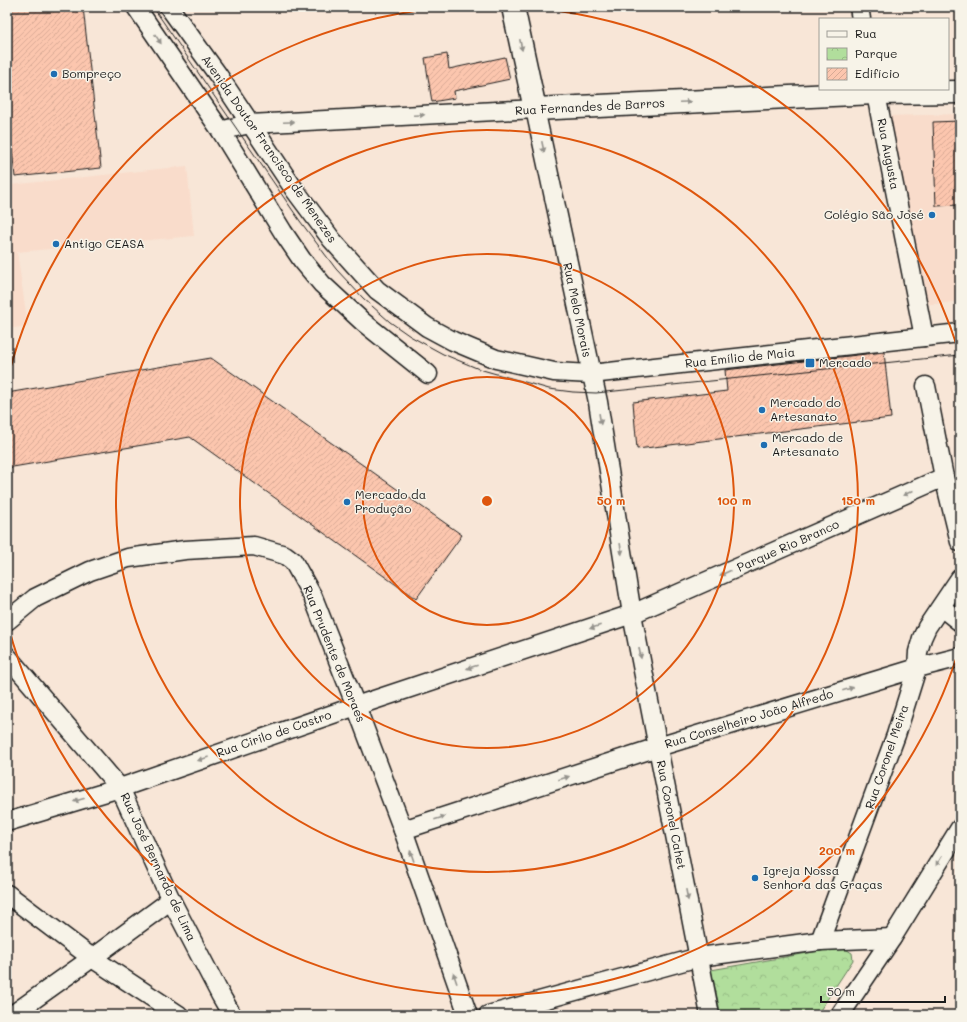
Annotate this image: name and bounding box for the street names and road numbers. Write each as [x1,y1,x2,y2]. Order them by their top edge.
street label: Avenida Doutor Francisco de Menezes [199,51,341,246]
street label: Rua Fernandes de Barros [515,94,665,118]
street label: Rua Augusta [874,117,904,191]
street label: Rua Melo Morais [560,261,596,359]
street label: Rua Emílio de Maia [684,343,796,371]
street label: Parque Rio Branco [734,515,841,575]
street label: Rua Prudente de Moraes [300,583,370,724]
street label: Rua Conselheiro João Alfredo [663,685,835,751]
street label: Rua Coronel Meira [861,702,911,811]
street label: Rua Cirilo de Castro [214,706,333,760]
street label: Rua Coronel Cahet [654,759,690,871]
street label: Rua José Bernardo de Lima [117,790,200,943]

